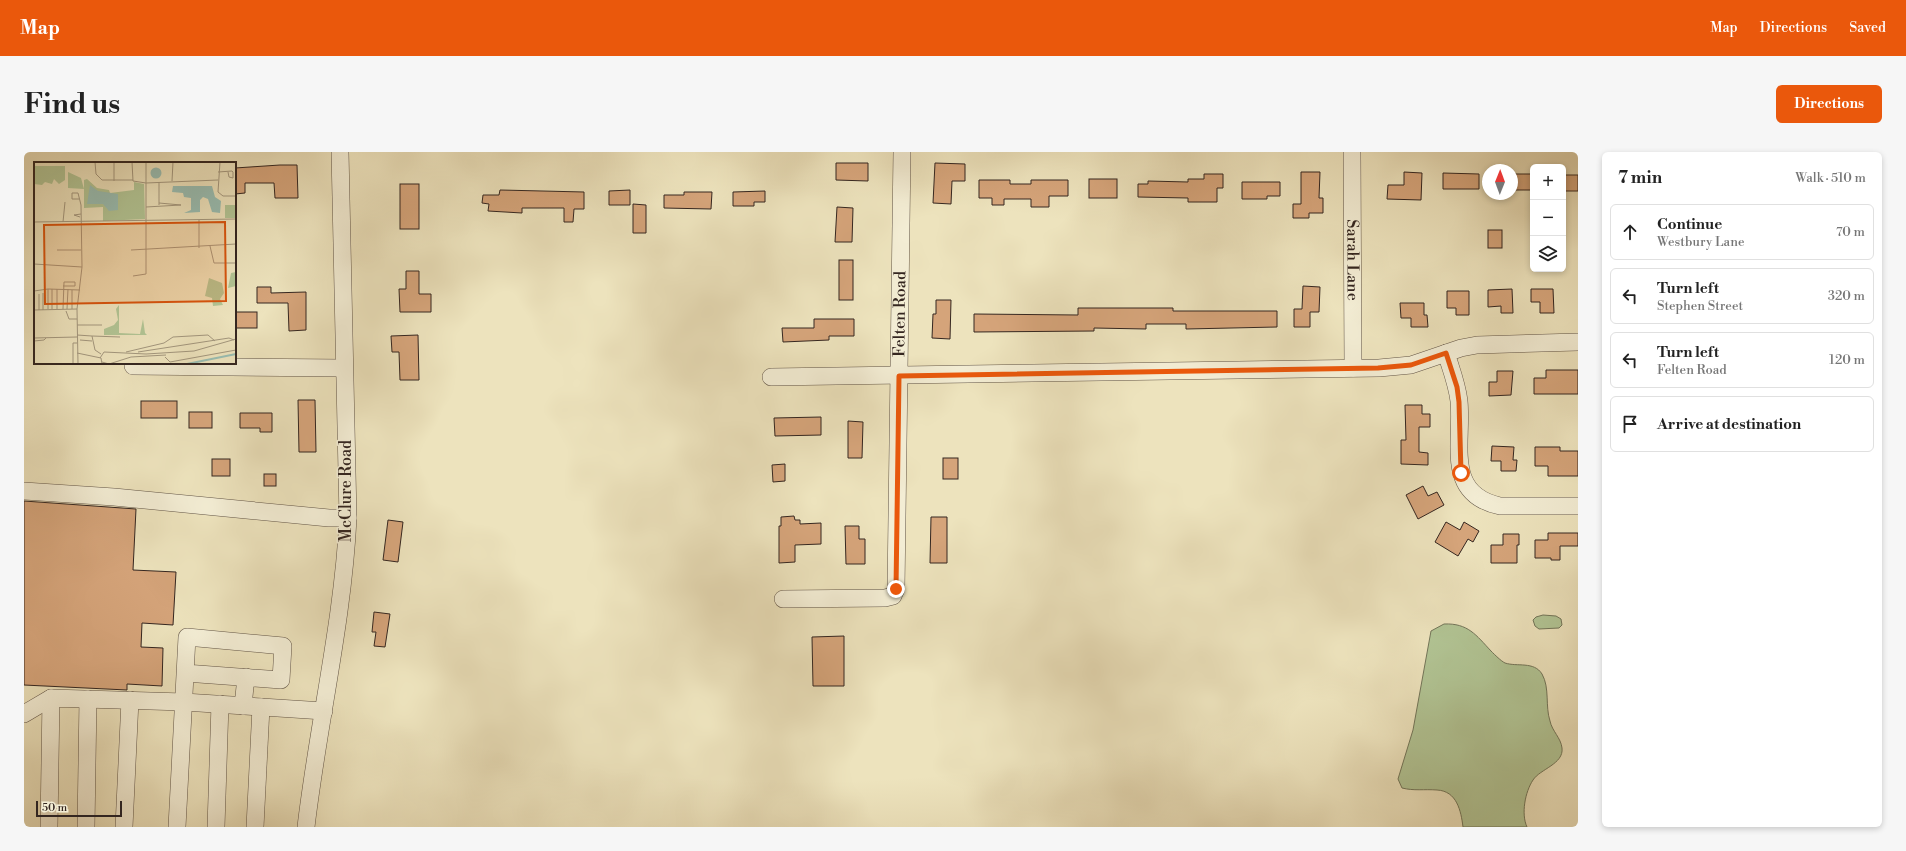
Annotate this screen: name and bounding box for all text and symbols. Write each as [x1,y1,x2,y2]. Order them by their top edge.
text: Map [20,16,60,40]
text: Map [1710,19,1738,37]
text: Directions [1760,19,1827,37]
text: Saved [1849,19,1886,37]
button: Directions [1776,85,1882,123]
text: Find us [24,87,120,122]
inset map [34,162,236,364]
north arrow [1482,164,1518,200]
map controls [1530,164,1566,272]
button: + [1530,164,1566,200]
text: 7 min [1618,167,1662,189]
text: Walk · 510 m [1795,170,1866,186]
button: − [1530,200,1566,236]
text: Continue [1657,215,1722,234]
street label: Sarah Lane [1342,219,1363,301]
icon: ahead [1619,221,1641,243]
text: 70 m [1836,224,1865,240]
text: Westbury Lane [1657,234,1744,250]
button: layers [1530,236,1566,272]
street label: Felten Road [889,271,910,357]
text: Turn left [1657,279,1719,298]
icon: left [1619,285,1641,307]
text: 320 m [1828,288,1865,304]
text: Stephen Street [1657,298,1743,314]
text: Turn left [1657,343,1719,362]
icon: left [1619,349,1641,371]
text: 120 m [1829,352,1865,368]
text: Felten Road [1657,362,1727,378]
icon: arrive [1619,413,1641,435]
text: Arrive at destination [1657,415,1801,434]
street label: McClure Road [336,440,356,542]
route start [1452,464,1470,482]
route end [887,580,905,598]
scale bar [36,799,122,818]
text: 50 m [42,801,67,815]

